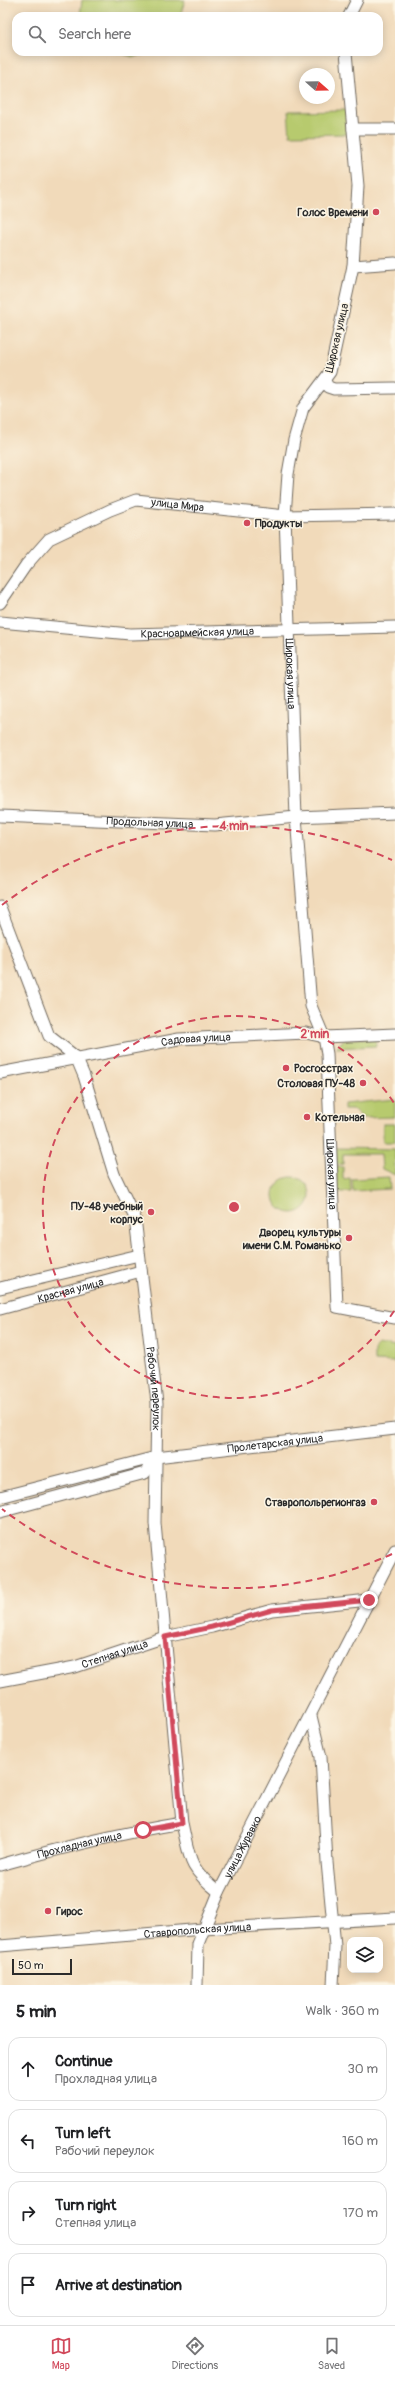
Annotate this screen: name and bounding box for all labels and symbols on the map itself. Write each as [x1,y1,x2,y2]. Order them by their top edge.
north arrow [299,68,335,104]
place label: Голос Времени [297,206,368,219]
marker: Голос Времени [371,207,381,217]
street label: Широкая улица [323,302,351,374]
street label: улица Мира [150,495,205,514]
place label: Продукты [255,517,302,530]
marker: Продукты [242,518,252,528]
street label: Красноармейская улица [141,624,254,640]
street label: Широкая улица [283,638,299,709]
street label: Продольная улица [106,814,193,831]
text: 4 min [218,819,249,834]
text: 2 min [301,1027,330,1042]
street label: Садовая улица [160,1030,231,1049]
place label: Росгосстрах [294,1062,353,1075]
marker: Росгосстрах [281,1063,291,1073]
place label: Столовая ПУ-48 [277,1077,355,1090]
marker: Столовая ПУ-48 [358,1078,368,1088]
place label: Котельная [315,1111,365,1124]
marker: Котельная [302,1112,312,1122]
street label: Широкая улица [324,1139,340,1210]
place label: ПУ-48 учебный корпус [71,1200,143,1226]
centre of rings [227,1200,241,1214]
marker: ПУ-48 учебный корпус [146,1207,156,1217]
place label: Дворец культуры имени С.М. Романько [242,1226,341,1252]
marker: Дворец культуры имени С.М. Романько [344,1233,354,1243]
street label: Красная улица [36,1275,105,1305]
street label: Рабочий переулок [144,1346,163,1431]
street label: Пролетарская улица [227,1431,324,1455]
place label: Ставропольрегионгаз [265,1496,366,1509]
marker: Ставропольрегионгаз [369,1497,379,1507]
route end [360,1591,378,1609]
street label: Степная улица [80,1637,149,1671]
street label: улица Журавко [220,1813,264,1881]
route start [134,1821,152,1839]
street label: Прохладная улица [36,1828,123,1861]
place label: Гирос [56,1905,83,1918]
marker: Гирос [43,1906,53,1916]
street label: Ставропольская улица [143,1920,251,1940]
scale bar [12,1957,72,1976]

